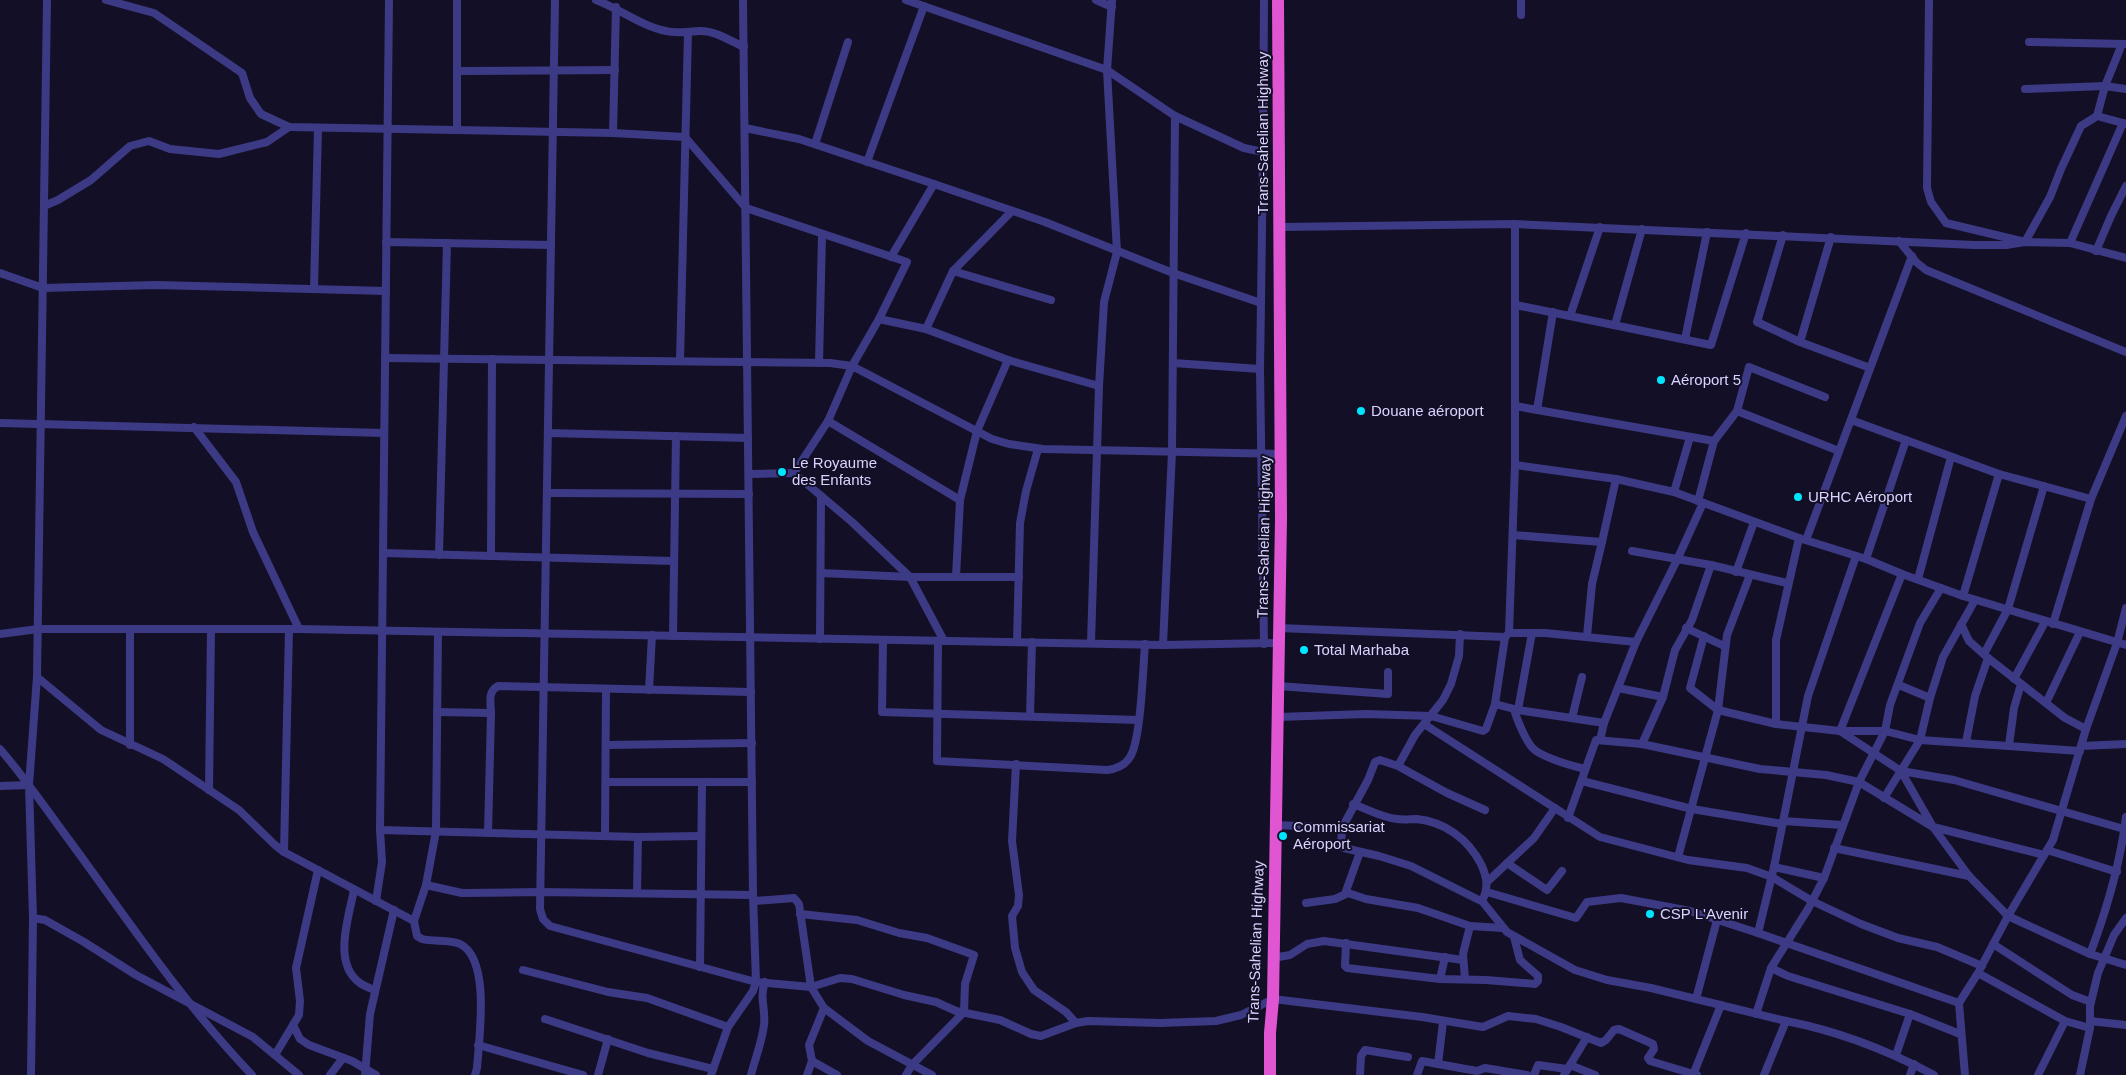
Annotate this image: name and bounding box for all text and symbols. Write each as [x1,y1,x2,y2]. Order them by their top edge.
street label: Trans-Sahelian Highway [1254,51,1271,214]
place label: Aéroport 5 [1671,371,1741,388]
marker: Aéroport 5 [1655,374,1667,386]
place label: Douane aéroport [1371,402,1484,419]
marker: Douane aéroport [1355,405,1367,417]
place label: Le Royaume des Enfants [792,454,877,488]
street label: Trans-Sahelian Highway [1254,455,1273,619]
marker: Le Royaume des Enfants [776,466,788,478]
place label: URHC Aéroport [1808,488,1913,505]
marker: URHC Aéroport [1792,491,1804,503]
place label: Total Marhaba [1314,641,1410,658]
marker: Total Marhaba [1298,644,1310,656]
place label: Commissariat Aéroport [1293,818,1386,852]
marker: Commissariat Aéroport [1277,830,1289,842]
street label: Trans-Sahelian Highway [1244,860,1267,1024]
place label: CSP L'Avenir [1660,905,1748,922]
marker: CSP L'Avenir [1644,908,1656,920]

